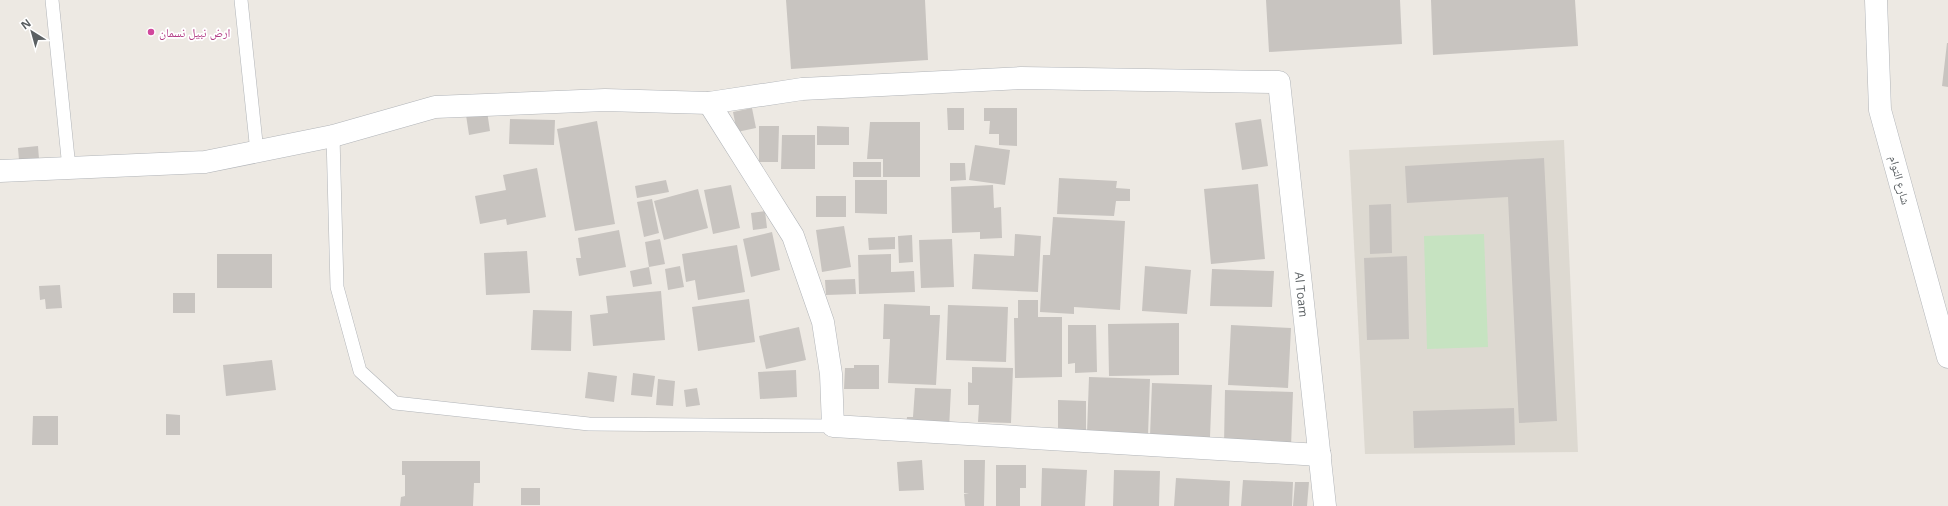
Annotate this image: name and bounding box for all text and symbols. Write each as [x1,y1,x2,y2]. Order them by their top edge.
north arrow [12,12,52,52]
text: N [18,15,34,32]
place label: ارض نبيل نسمان [159,24,231,41]
marker: ارض نبيل نسمان [146,27,156,37]
street label: شارع التوام [1885,154,1915,206]
street label: Al Toam [1291,271,1313,318]

